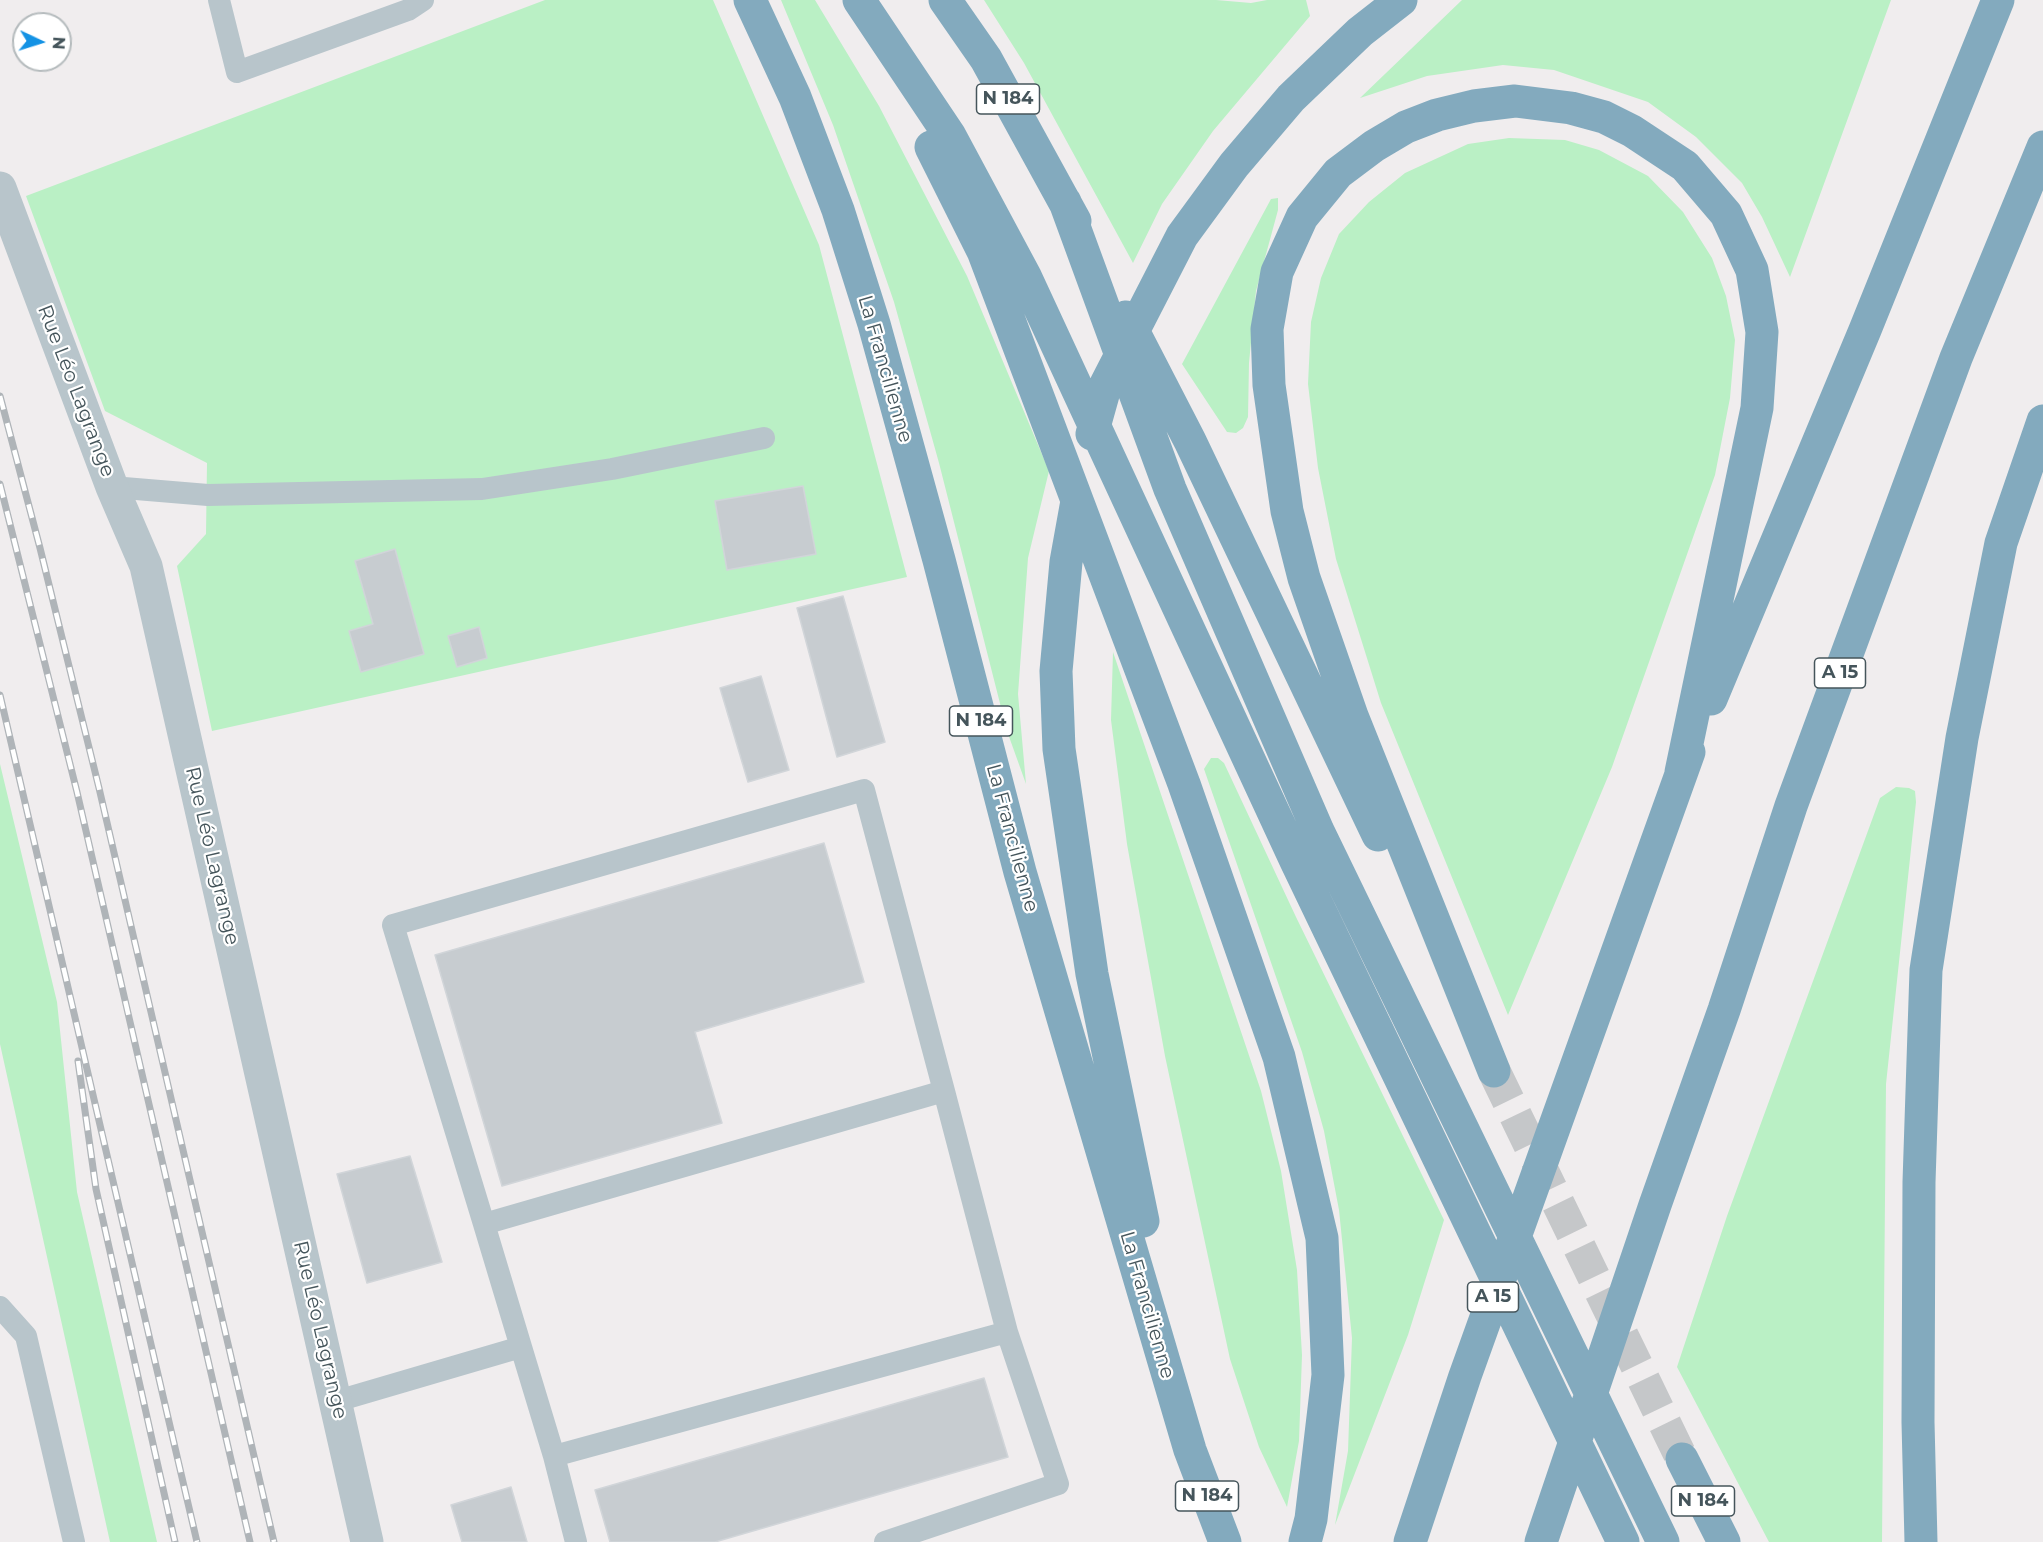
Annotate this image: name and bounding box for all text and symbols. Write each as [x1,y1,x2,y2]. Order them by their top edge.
north arrow [12,12,72,72]
text: N [49,36,68,50]
road number: N 184 [976,84,1040,114]
street label: La Francilienne [852,293,918,445]
street label: Rue Léo Lagrange [32,302,120,480]
road number: A 15 [1814,658,1866,688]
road number: N 184 [950,706,1012,736]
street label: La Francilienne [981,761,1043,915]
street label: Rue Léo Lagrange [180,764,244,948]
street label: La Francilienne [1114,1229,1180,1381]
street label: Rue Léo Lagrange [288,1238,352,1422]
road number: A 15 [1468,1282,1518,1312]
road number: N 184 [1176,1481,1238,1511]
road number: N 184 [1672,1486,1734,1516]

